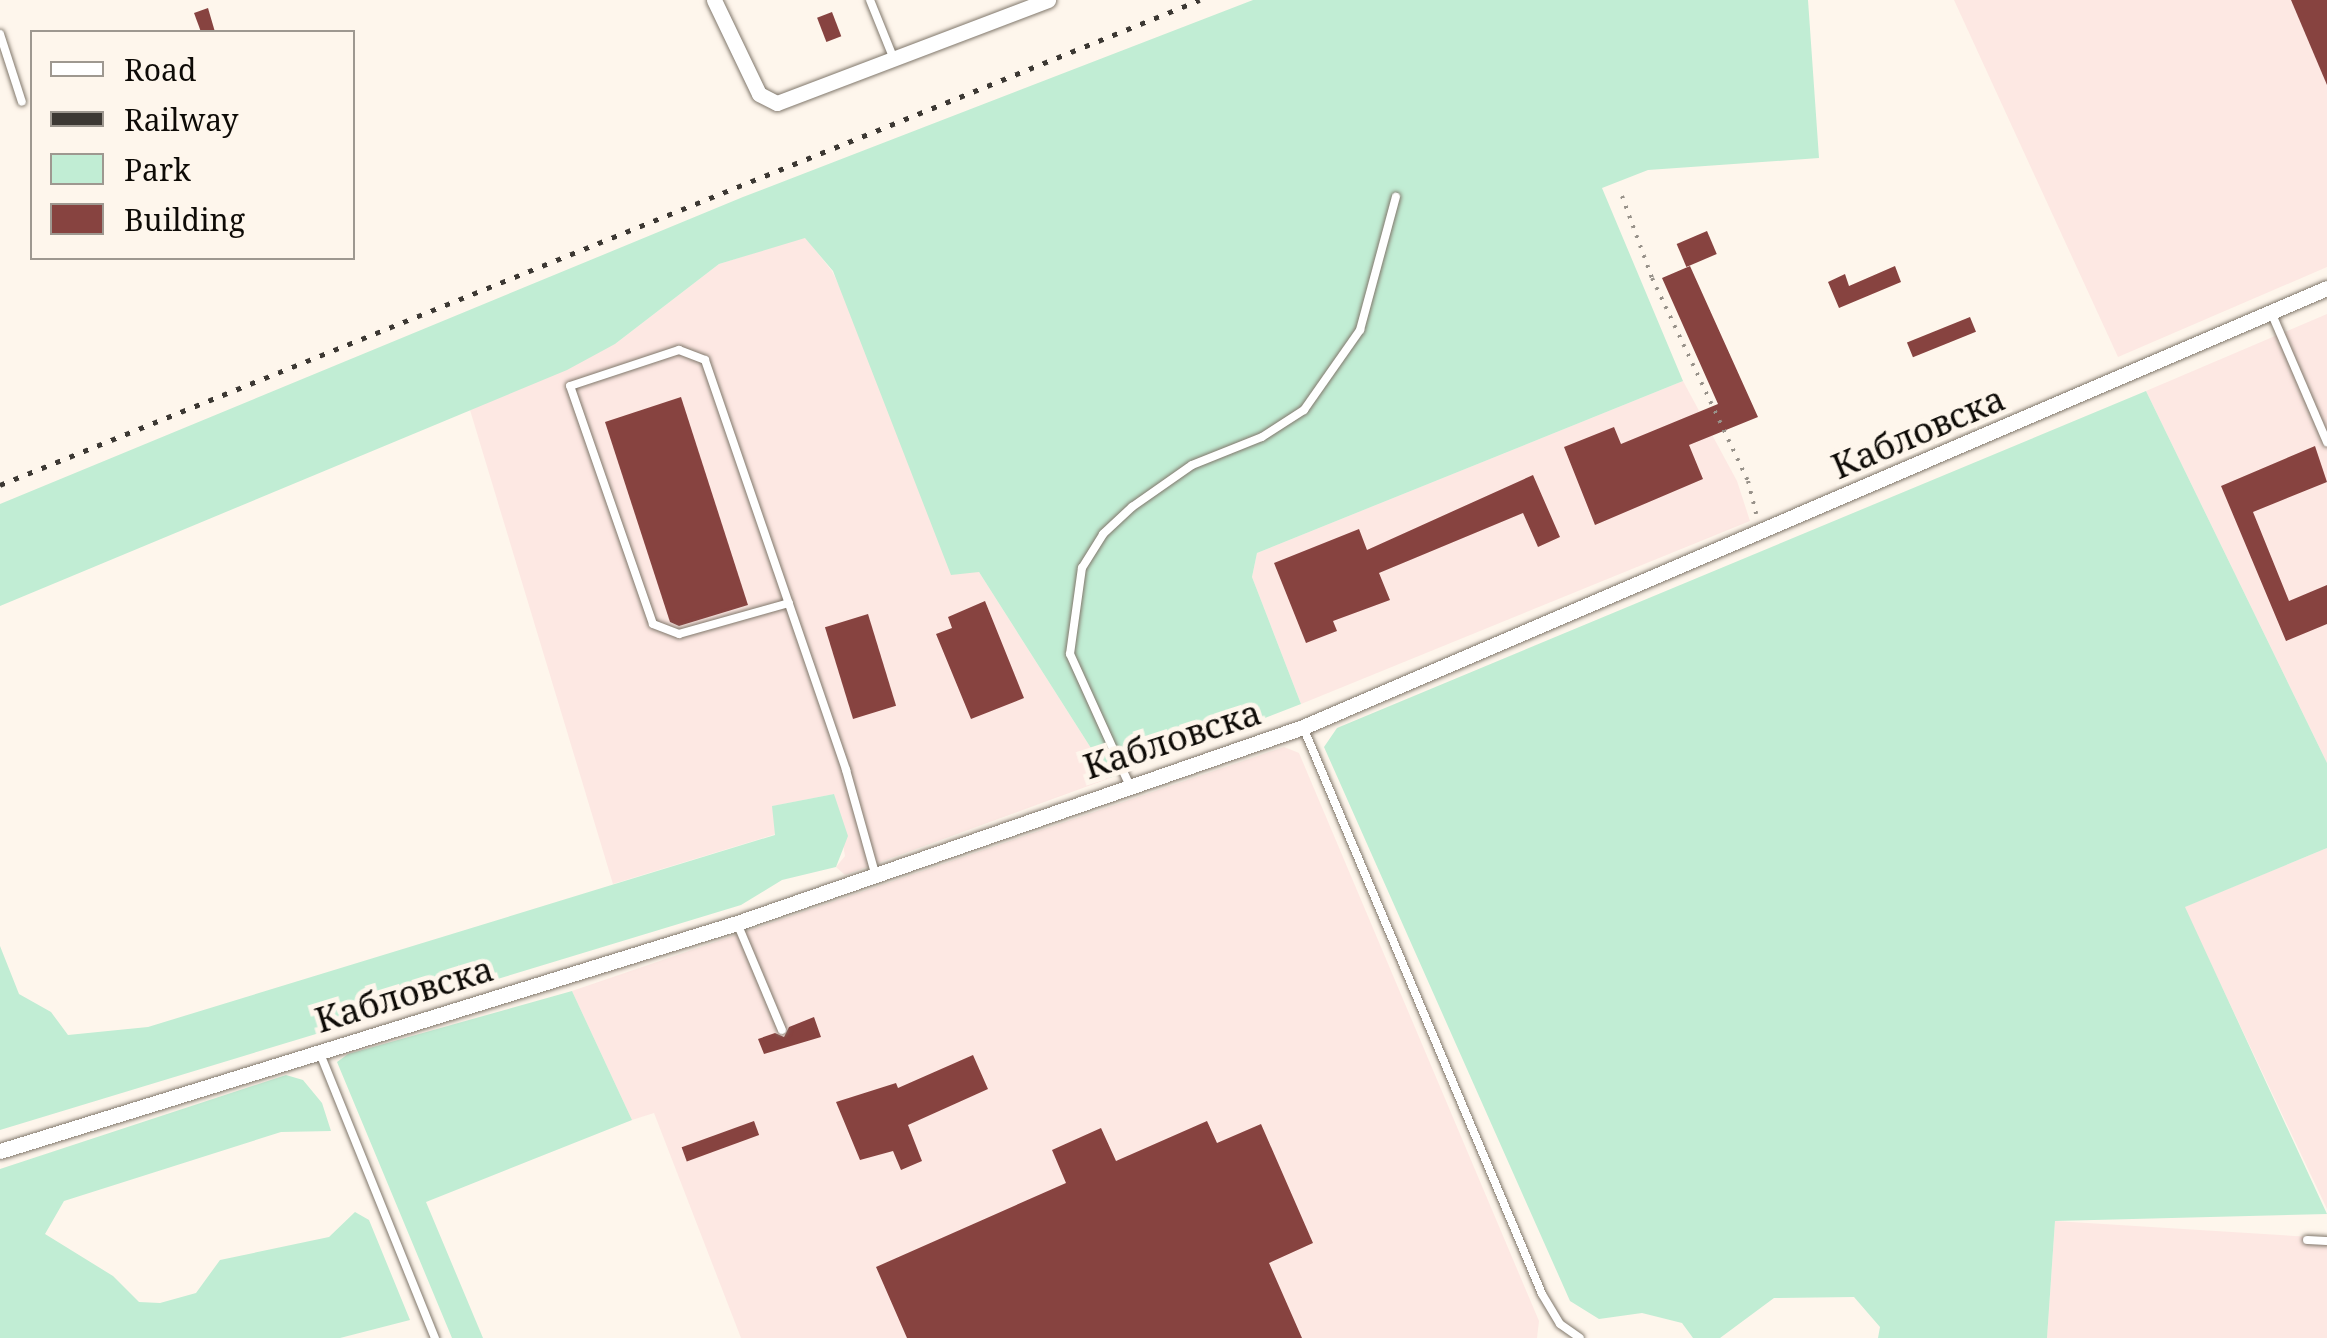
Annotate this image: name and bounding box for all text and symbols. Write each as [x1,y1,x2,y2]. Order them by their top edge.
legend [30,30,355,260]
text: Road [124,49,196,90]
text: Railway [124,99,239,140]
text: Park [124,149,191,190]
text: Building [124,199,245,240]
street label: Кабловска [1825,377,2011,487]
street label: Кабловска [1078,691,1266,787]
street label: Кабловска [310,947,498,1041]

